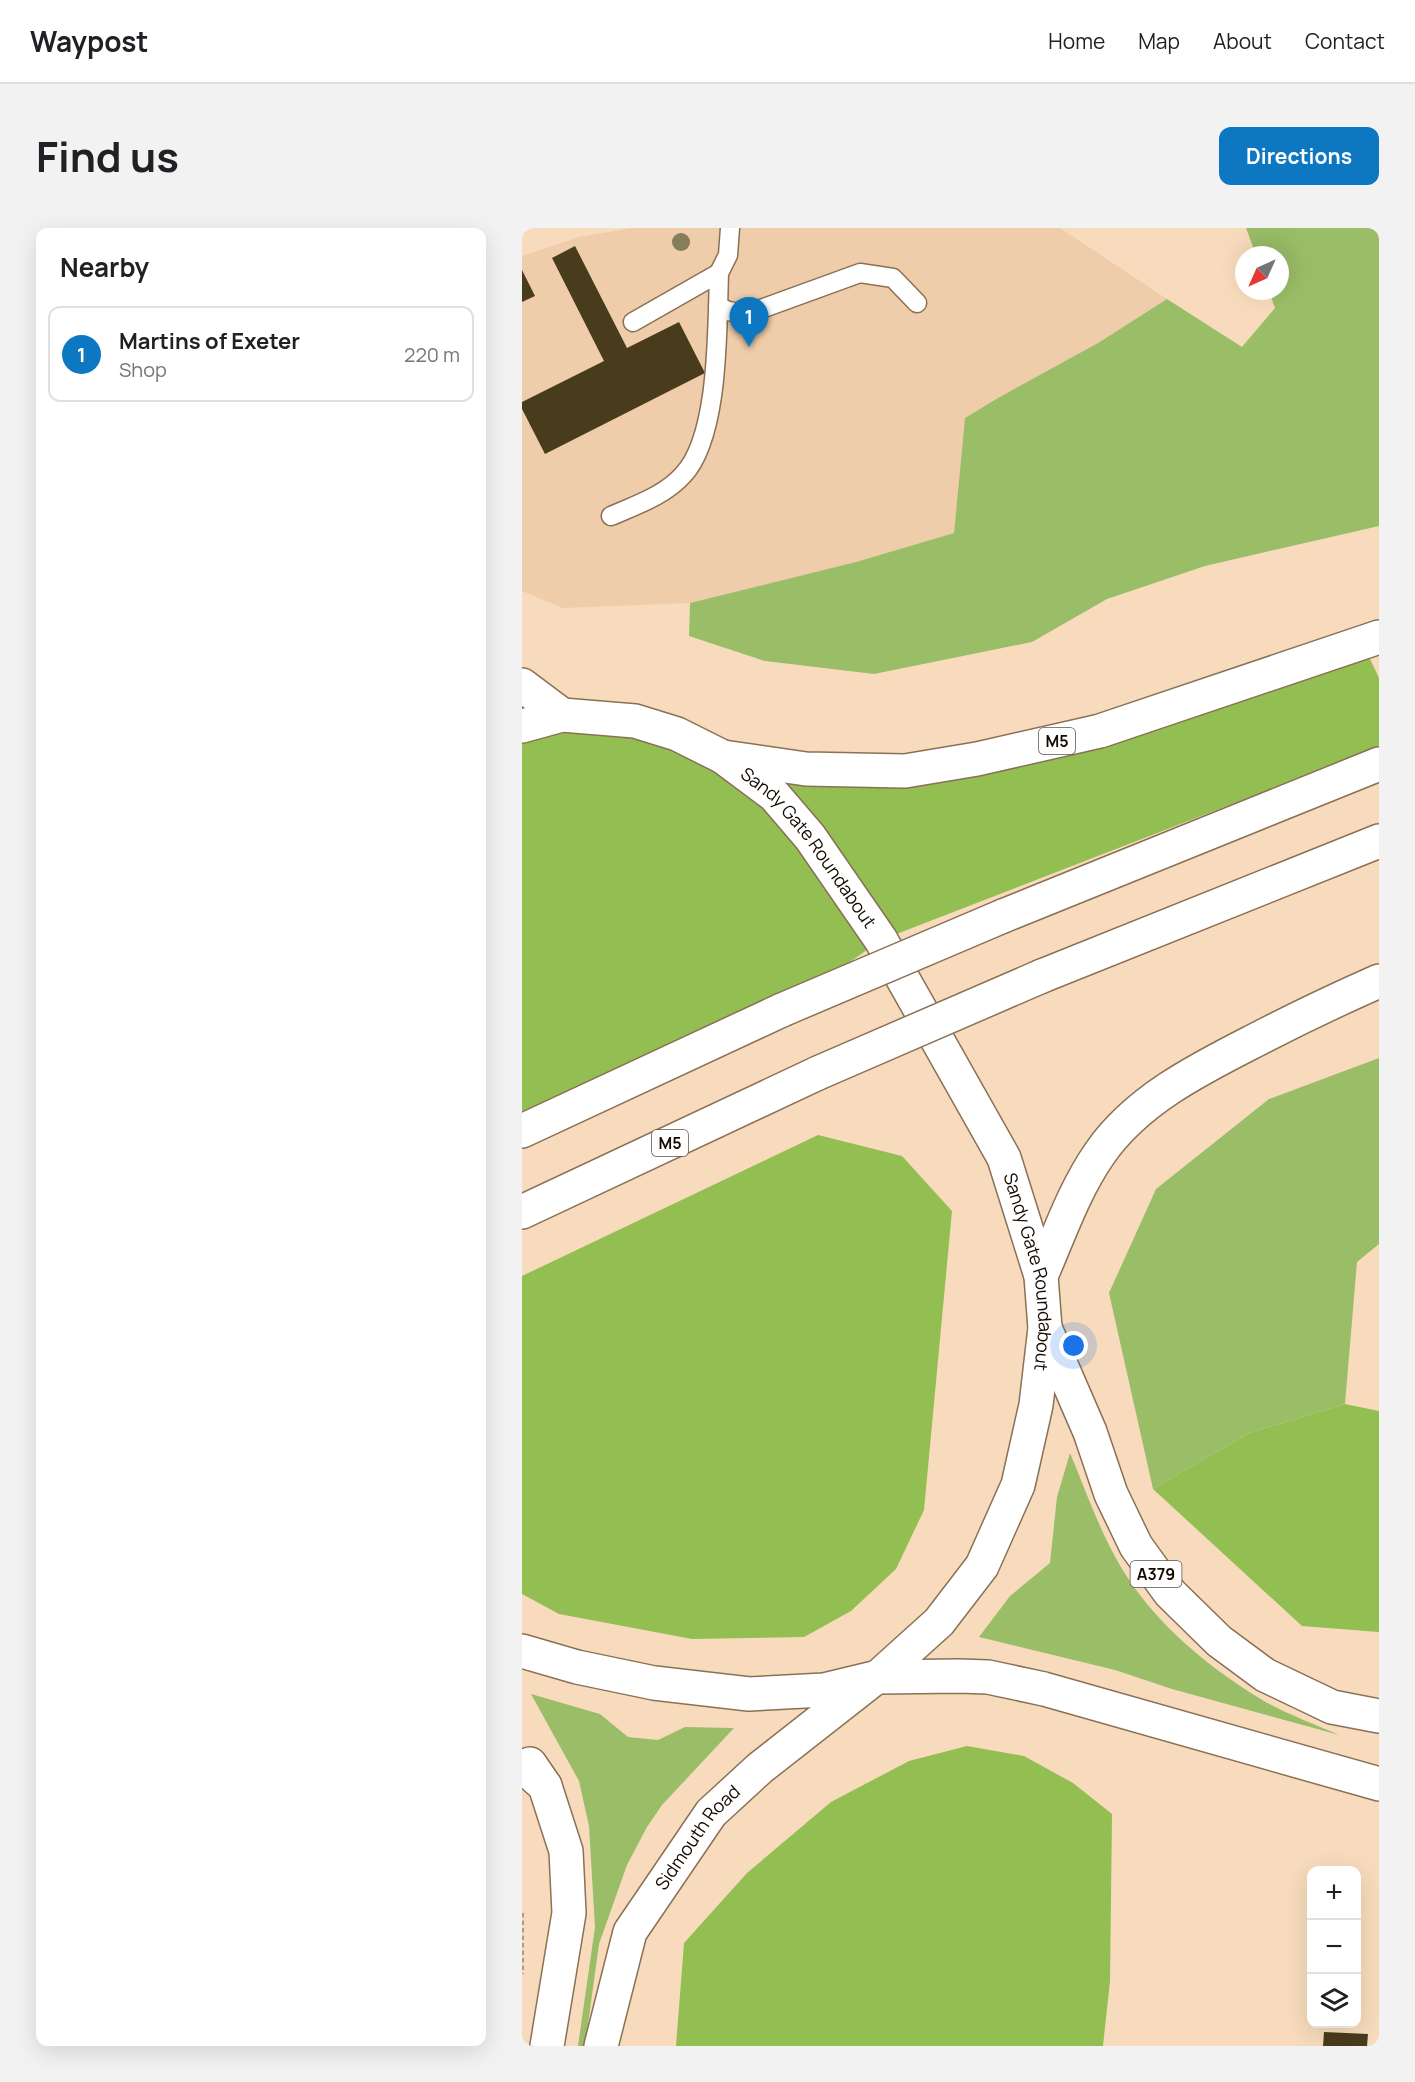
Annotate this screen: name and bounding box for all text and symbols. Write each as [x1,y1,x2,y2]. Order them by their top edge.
text: Waypost [30,22,149,60]
text: Home [1048,27,1105,55]
text: Map [1138,27,1180,55]
text: About [1213,27,1272,55]
text: Contact [1305,27,1385,55]
text: Find us [36,127,179,185]
button: Directions [1219,127,1379,185]
north arrow [1235,246,1289,300]
text: Nearby [60,249,149,285]
pin: 1 [730,298,768,347]
text: Martins of Exeter [119,326,300,356]
text: 1 [77,341,86,368]
text: 220 m [404,341,460,368]
text: Shop [119,356,167,383]
road number: M5 [1039,728,1075,754]
street label: Sandy Gate Roundabout [736,761,882,932]
road number: M5 [652,1130,688,1156]
street label: Sandy Gate Roundabout [998,1170,1058,1372]
your location [1059,1331,1088,1360]
road number: A379 [1130,1561,1182,1587]
street label: Sidmouth Road [649,1779,745,1894]
map controls [1307,1866,1361,2028]
button: + [1307,1866,1361,1920]
button: − [1307,1920,1361,1974]
button: layers [1307,1974,1361,2028]

